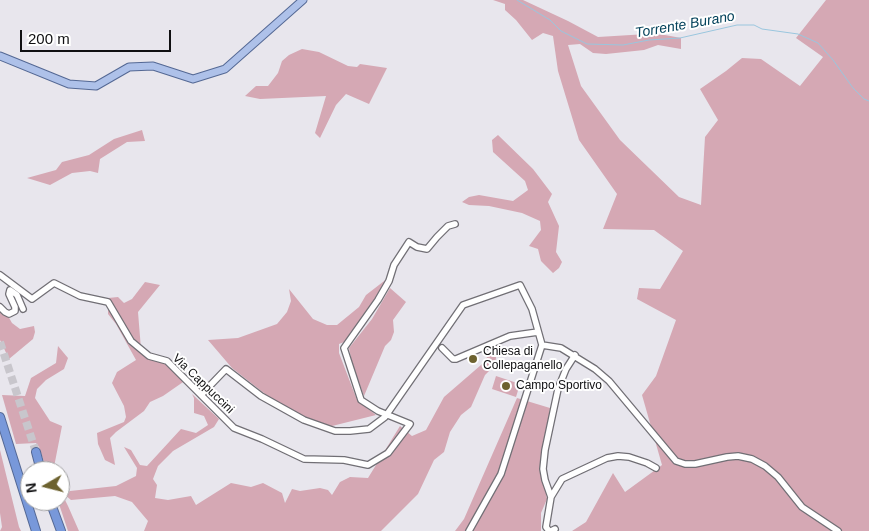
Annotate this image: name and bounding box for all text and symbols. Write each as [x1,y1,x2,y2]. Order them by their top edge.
water label: Torrente Burano [634,8,736,42]
scale bar [22,20,174,52]
text: 200 m [28,30,70,47]
place label: Chiesa di Collepaganello [483,345,562,373]
street label: Via Cappuccini [169,351,237,417]
marker: Chiesa di Collepaganello [467,353,479,365]
place label: Campo Sportivo [516,379,602,393]
marker: Campo Sportivo [500,380,512,392]
north arrow [20,461,70,511]
text: N [23,482,40,494]

